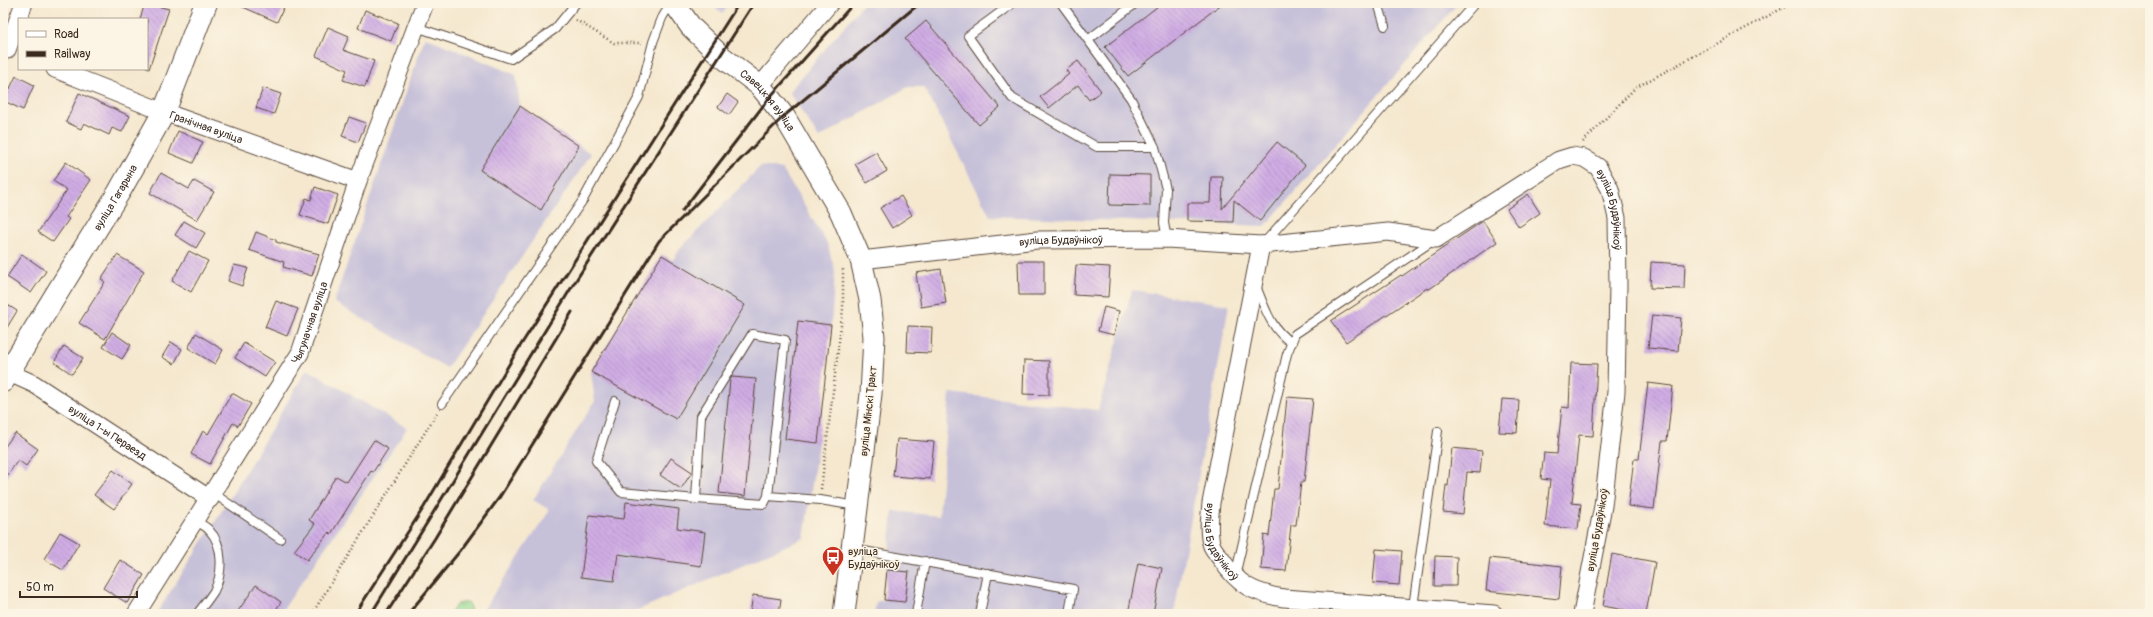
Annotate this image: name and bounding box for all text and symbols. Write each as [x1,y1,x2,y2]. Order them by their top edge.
legend [18,18,148,70]
text: Road [54,27,79,42]
text: Railway [54,47,90,62]
street label: Савецкая вуліца [737,67,797,134]
street label: Гранічная вуліца [168,109,244,146]
street label: вуліца Гагарына [91,162,140,233]
street label: вуліца Будаўнікоў [1593,167,1623,250]
street label: вуліца Будаўнікоў [1018,233,1103,249]
street label: Чыгуначная вуліца [289,280,331,366]
street label: вуліца Мінскі Тракт [857,365,880,457]
street label: вуліца 1-ы Пераезд [66,402,149,463]
street label: вуліца Будаўнікоў [1584,487,1611,572]
street label: вуліца Будаўнікоў [1202,502,1241,584]
bus stop icon: вуліца Будаўнікоў [820,544,846,577]
place label: вуліца Будаўнікоў [848,545,900,571]
scale bar [20,573,137,599]
text: 50 m [26,580,54,595]

